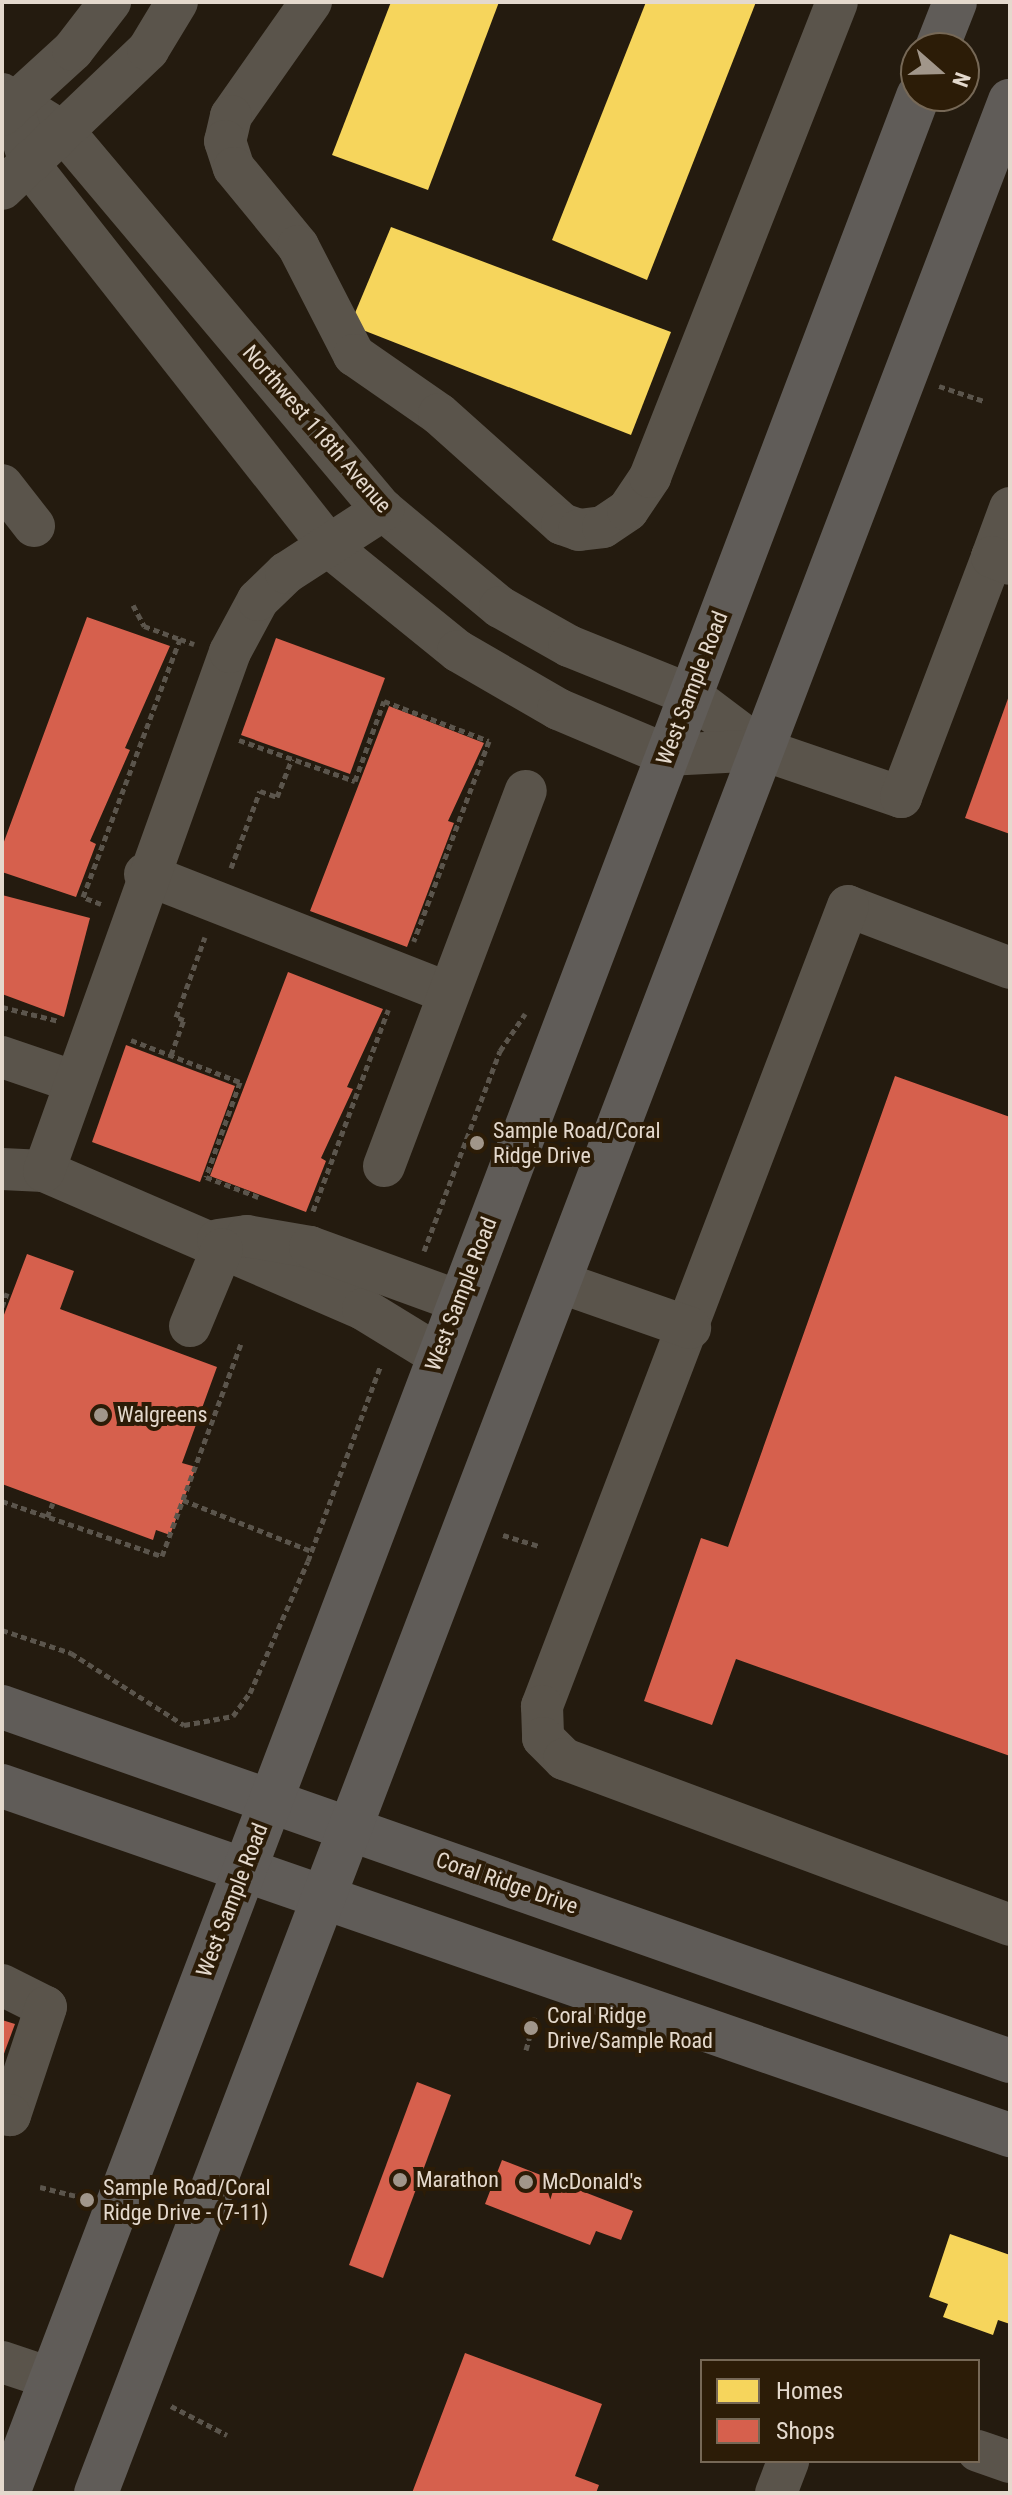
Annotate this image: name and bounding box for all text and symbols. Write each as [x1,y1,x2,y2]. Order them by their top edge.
north arrow [900,32,980,112]
text: N [947,69,975,90]
street label: Northwest 118th Avenue [237,340,397,518]
street label: West Sample Road [651,608,733,768]
place label: Sample Road/Coral Ridge Drive [493,1117,660,1168]
marker: Sample Road/Coral Ridge Drive [468,1134,486,1152]
street label: West Sample Road [420,1214,502,1374]
place label: Walgreens [117,1402,208,1428]
marker: Walgreens [92,1406,110,1424]
street label: West Sample Road [191,1820,273,1980]
street label: Coral Ridge Drive [433,1846,581,1920]
place label: Coral Ridge Drive/Sample Road [547,2002,713,2054]
marker: Coral Ridge Drive/Sample Road [522,2019,540,2037]
place label: Marathon [416,2167,499,2193]
place label: McDonald's [542,2169,643,2195]
marker: Marathon [391,2171,409,2189]
marker: McDonald's [517,2173,535,2191]
place label: Sample Road/Coral Ridge Drive - (7-11) [103,2174,270,2226]
marker: Sample Road/Coral Ridge Drive - (7-11) [78,2191,96,2209]
legend [700,2359,980,2463]
text: Homes [776,2377,843,2405]
text: Shops [776,2417,835,2445]

